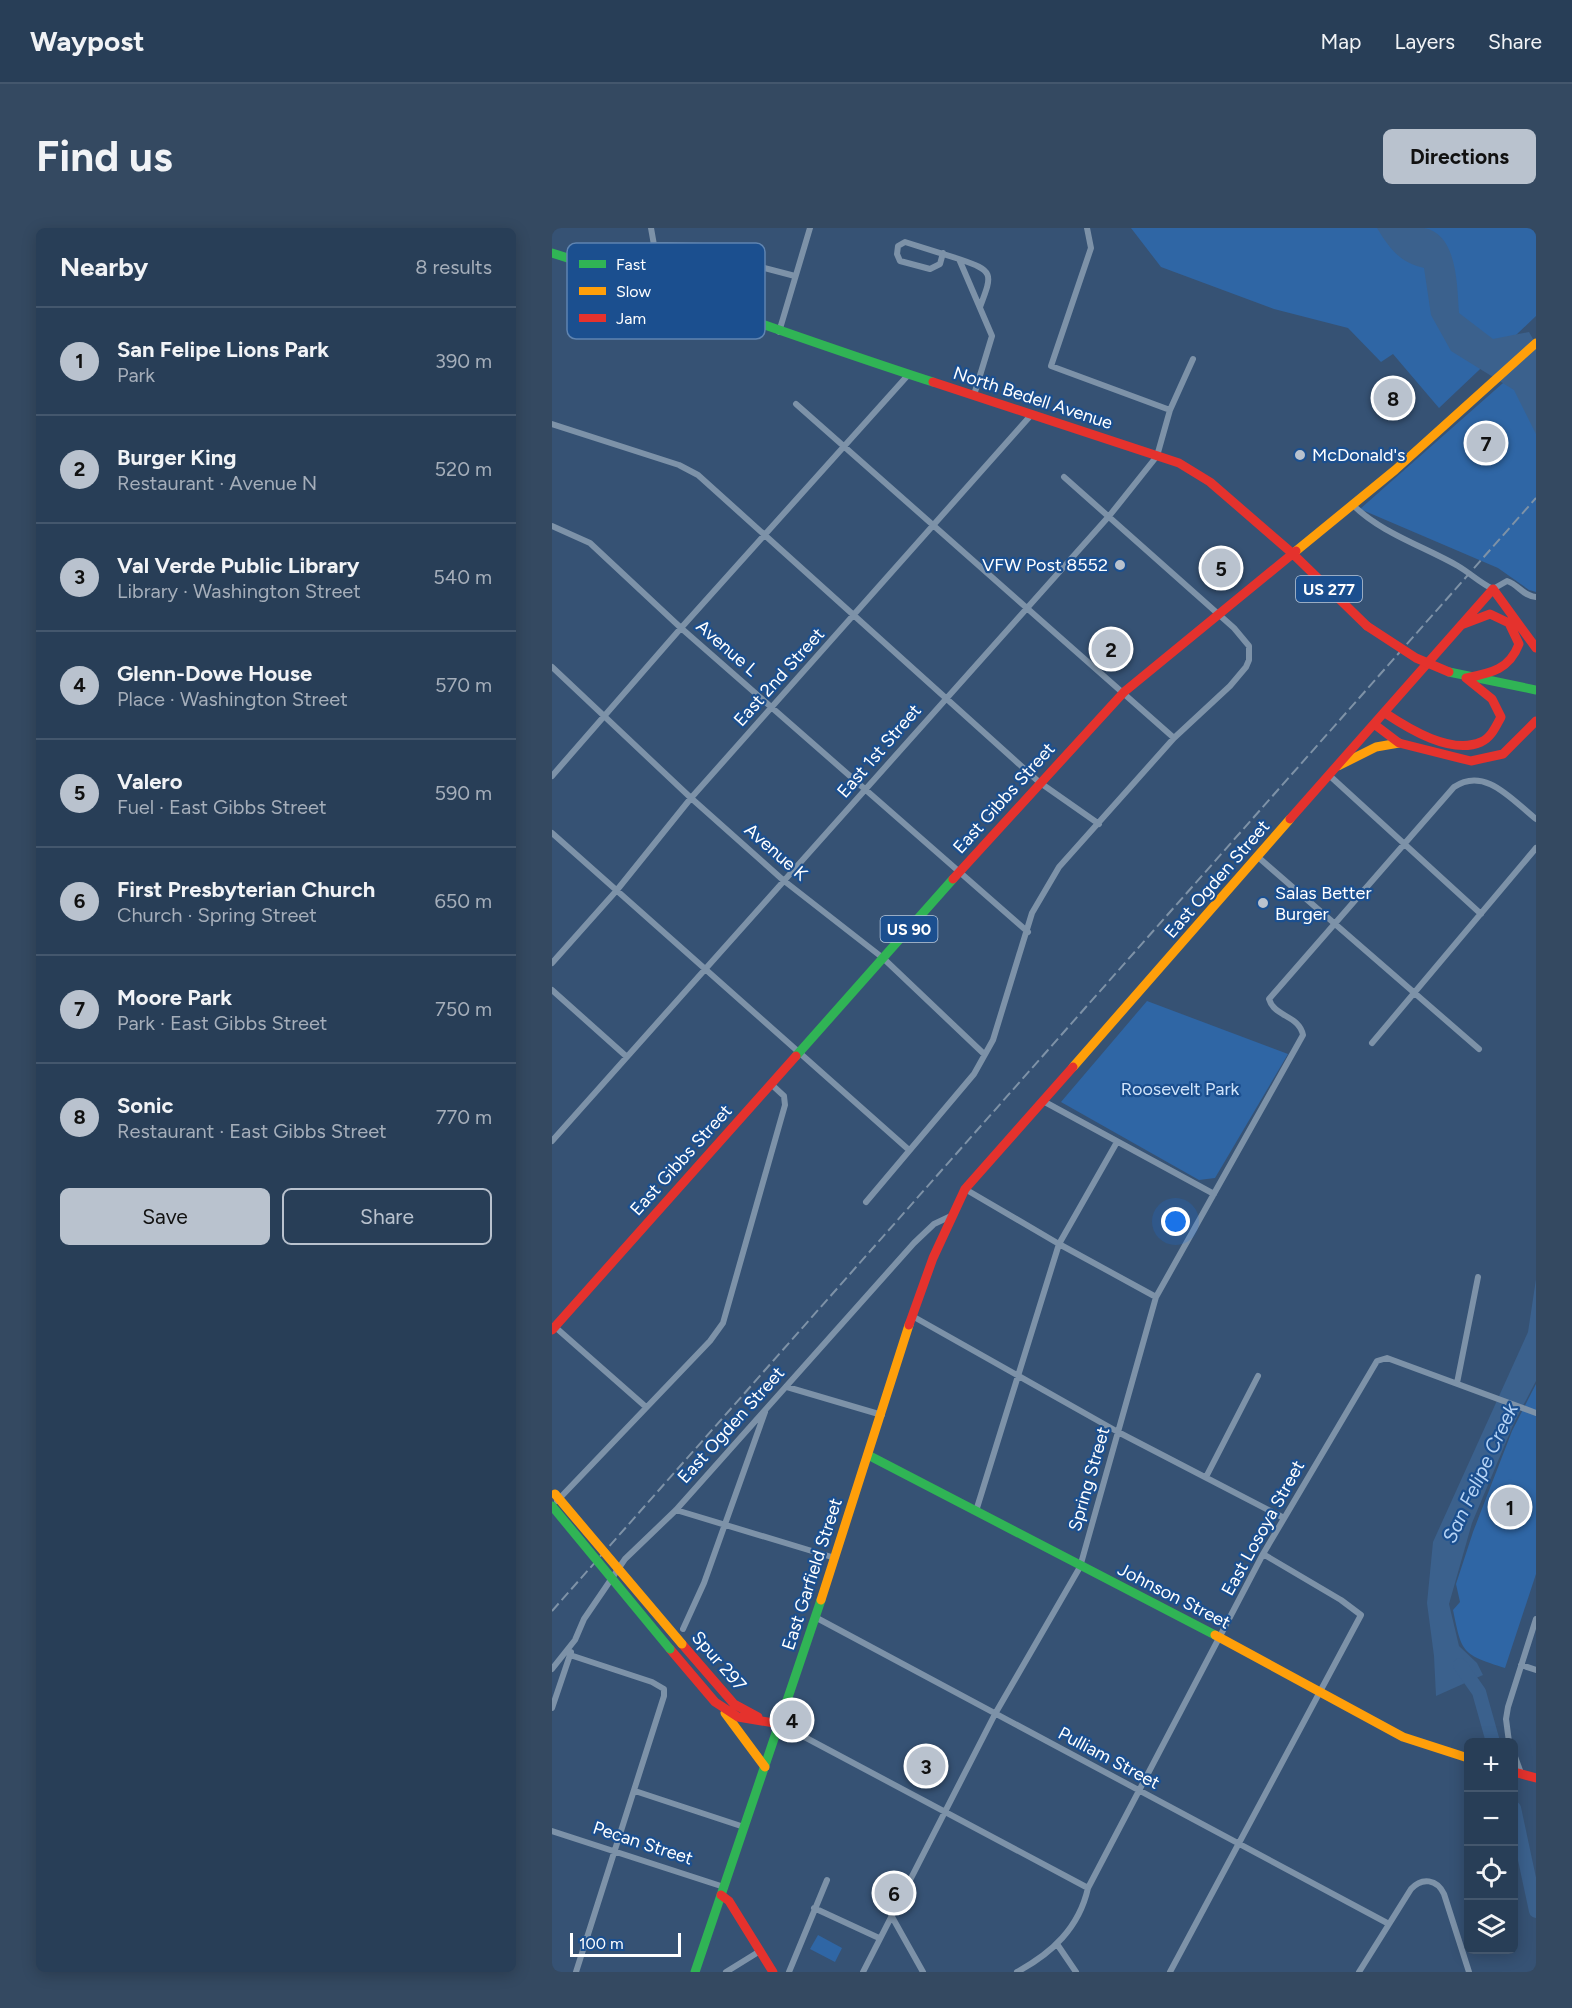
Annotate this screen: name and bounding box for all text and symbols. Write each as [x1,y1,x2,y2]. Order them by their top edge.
text: Waypost [30,24,144,58]
text: Map [1321,29,1361,54]
text: Layers [1394,29,1455,54]
text: Share [1488,29,1542,54]
button: Directions [1383,129,1536,184]
text: Find us [36,131,173,182]
legend [567,243,765,339]
text: Nearby [60,251,148,283]
text: 8 results [415,255,492,279]
text: Fast [616,255,646,274]
text: Slow [616,282,651,301]
text: Jam [616,309,646,328]
text: San Felipe Lions Park [117,336,329,363]
text: 1 [75,349,84,373]
text: 390 m [435,349,492,373]
street label: North Bedell Avenue [951,362,1116,434]
text: Park [117,363,155,387]
pin: 8 [1374,376,1412,420]
pin: 7 [1466,420,1506,466]
text: Burger King [117,444,236,471]
place label: McDonald's [1312,444,1406,466]
marker: McDonald's [1293,448,1307,462]
text: 2 [74,457,85,481]
text: 520 m [435,457,492,481]
text: Restaurant · Avenue N [117,471,317,495]
pin: 5 [1202,546,1240,590]
text: Val Verde Public Library [117,552,359,579]
place label: VFW Post 8552 [982,554,1108,576]
marker: VFW Post 8552 [1113,558,1127,572]
text: 3 [74,565,85,589]
text: 540 m [433,565,492,589]
road number: US 277 [1296,576,1362,602]
text: Library · Washington Street [117,579,361,603]
street label: Avenue L [692,615,763,681]
street label: East 2nd Street [729,623,829,731]
pin: 2 [1092,626,1130,672]
text: Glenn-Dowe House [117,660,312,687]
text: 4 [73,673,86,697]
text: 570 m [435,673,492,697]
text: Place · Washington Street [117,687,348,711]
street label: East 1st Street [832,700,926,802]
street label: East Gibbs Street [948,738,1060,858]
text: Valero [117,768,182,795]
text: 5 [74,781,85,805]
text: 590 m [434,781,492,805]
text: Fuel · East Gibbs Street [117,795,327,819]
street label: East Ogden Street [1160,815,1274,943]
street label: Avenue K [740,819,812,885]
text: First Presbyterian Church [117,876,375,903]
place label: Salas Better Burger [1275,882,1372,925]
text: 6 [74,889,85,913]
text: 650 m [434,889,492,913]
marker: Salas Better Burger [1256,896,1270,910]
text: Church · Spring Street [117,903,317,927]
road number: US 90 [880,916,938,942]
text: Moore Park [117,984,232,1011]
text: 7 [74,997,85,1021]
text: 750 m [435,997,492,1021]
text: Park · East Gibbs Street [117,1011,327,1035]
park label: Roosevelt Park [1121,1078,1240,1100]
text: Sonic [117,1092,173,1119]
street label: East Gibbs Street [625,1100,737,1220]
text: 8 [73,1105,86,1129]
text: 770 m [436,1105,492,1129]
text: Restaurant · East Gibbs Street [117,1119,387,1143]
button: Save [60,1188,270,1245]
button: Share [282,1188,492,1245]
your location [1161,1207,1190,1236]
street label: East Ogden Street [673,1362,789,1488]
water label: San Felipe Creek [1437,1398,1523,1547]
street label: Spring Street [1064,1424,1114,1534]
street label: East Losoya Street [1217,1456,1309,1599]
pin: 1 [1490,1484,1530,1530]
street label: East Garfield Street [777,1495,847,1653]
street label: Johnson Street [1114,1558,1234,1634]
street label: Spur 297 [687,1627,751,1696]
pin: 4 [772,1698,812,1742]
street label: Pulliam Street [1054,1722,1164,1794]
map controls [1464,1738,1518,1954]
button: + [1464,1738,1518,1792]
pin: 3 [906,1744,946,1788]
button: − [1464,1792,1518,1846]
street label: Pecan Street [590,1816,696,1870]
button: locate [1464,1846,1518,1900]
pin: 6 [874,1870,914,1916]
button: layers [1464,1900,1518,1954]
scale bar [570,1930,681,1958]
text: 100 m [579,1934,624,1953]

